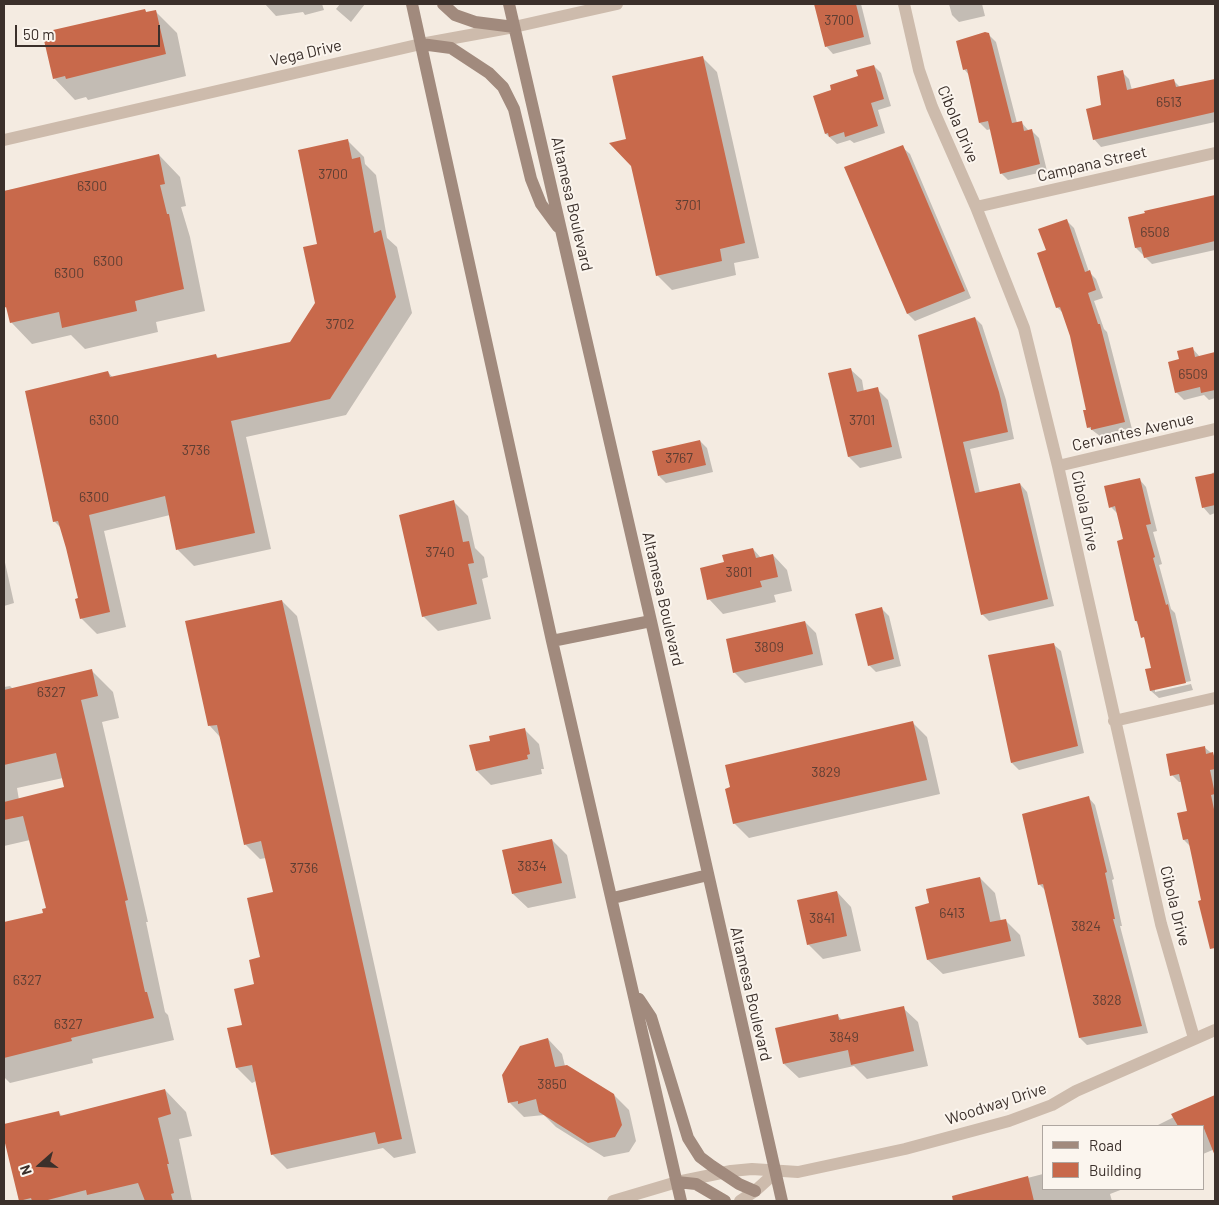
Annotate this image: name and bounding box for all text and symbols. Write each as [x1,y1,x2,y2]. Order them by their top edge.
house number: 3700 [824,12,854,28]
scale bar [18,15,162,47]
text: 50 m [23,25,55,43]
street label: Vega Drive [268,35,344,71]
street label: Cibola Drive [933,83,983,165]
house number: 6513 [1156,94,1182,110]
street label: Altamesa Boulevard [547,135,597,273]
street label: Campana Street [1035,142,1149,186]
house number: 3700 [318,166,348,182]
house number: 6300 [77,178,107,194]
house number: 3701 [675,197,701,213]
house number: 6508 [1140,224,1170,240]
house number: 6300 [93,253,123,269]
house number: 6300 [54,265,84,281]
house number: 3702 [325,316,355,332]
house number: 6509 [1178,366,1208,382]
street label: Cervantes Avenue [1070,409,1196,455]
house number: 6300 [89,412,119,428]
house number: 3701 [849,412,875,428]
house number: 3736 [182,442,210,458]
house number: 3767 [665,450,693,466]
street label: Cibola Drive [1067,469,1103,553]
house number: 6300 [79,489,109,505]
street label: Altamesa Boulevard [638,530,688,668]
house number: 3740 [425,544,455,560]
house number: 3801 [726,564,752,580]
house number: 3809 [754,639,784,655]
house number: 6327 [37,684,65,700]
house number: 3829 [811,764,841,780]
house number: 3834 [517,858,547,874]
house number: 3736 [290,860,318,876]
street label: Cibola Drive [1156,864,1194,948]
house number: 6413 [939,905,965,921]
house number: 3841 [809,910,835,926]
house number: 3824 [1071,918,1101,934]
street label: Altamesa Boulevard [726,925,776,1063]
house number: 6327 [13,972,41,988]
house number: 3828 [1092,992,1122,1008]
house number: 6327 [54,1016,82,1032]
house number: 3849 [829,1029,859,1045]
house number: 3850 [537,1076,567,1092]
street label: Woodway Drive [943,1079,1049,1129]
legend [1042,1125,1204,1190]
text: Road [1089,1136,1122,1154]
north arrow [15,1140,65,1190]
text: Building [1089,1161,1142,1179]
text: N [16,1163,35,1177]

